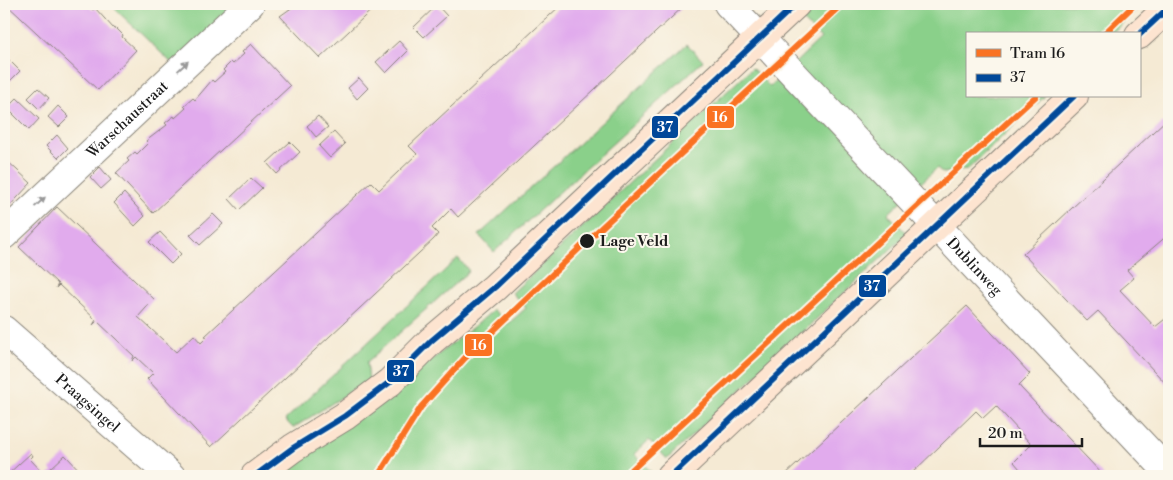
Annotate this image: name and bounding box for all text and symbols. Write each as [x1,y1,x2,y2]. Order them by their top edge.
legend [966,32,1140,98]
text: Tram 16 [1010,44,1065,63]
one-way arrow [177,60,189,72]
text: 37 [1010,68,1026,87]
street label: Warschaustraat [82,76,172,163]
line badge: 16 [706,105,735,129]
text: 16 [712,109,728,127]
line badge: 37 [651,115,679,139]
text: 37 [657,119,674,137]
one-way arrow [33,196,45,208]
marker: Lage Veld [578,232,596,250]
place label: Lage Veld [600,232,669,251]
street label: Dublinweg [943,233,1007,299]
line badge: 37 [858,274,887,298]
text: 37 [864,278,881,296]
line badge: 16 [464,333,493,357]
text: 16 [471,337,487,355]
line badge: 37 [386,359,415,383]
text: 37 [393,363,410,381]
street label: Praagsingel [51,370,124,437]
scale bar [980,415,1083,447]
text: 20 m [988,424,1023,443]

